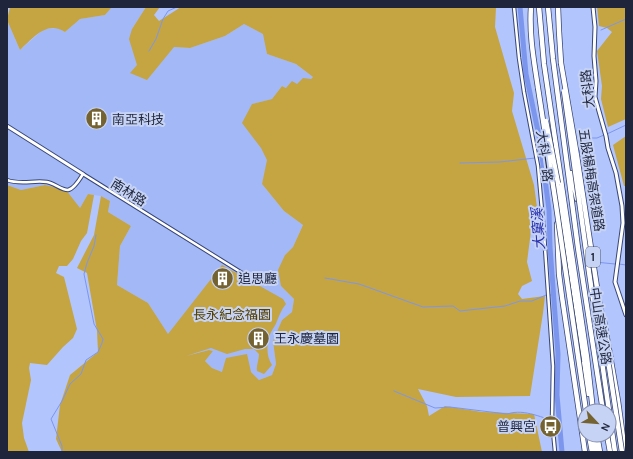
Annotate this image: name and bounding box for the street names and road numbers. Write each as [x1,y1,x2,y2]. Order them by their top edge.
street label: 大科路 [578,69,597,109]
street label: 五股楊梅高架道路 [576,128,607,233]
street label: 大科一路 [533,129,556,183]
street label: 南林路 [108,176,149,209]
road number: 1 [586,247,600,267]
street label: 中山高速公路 [587,286,614,366]

